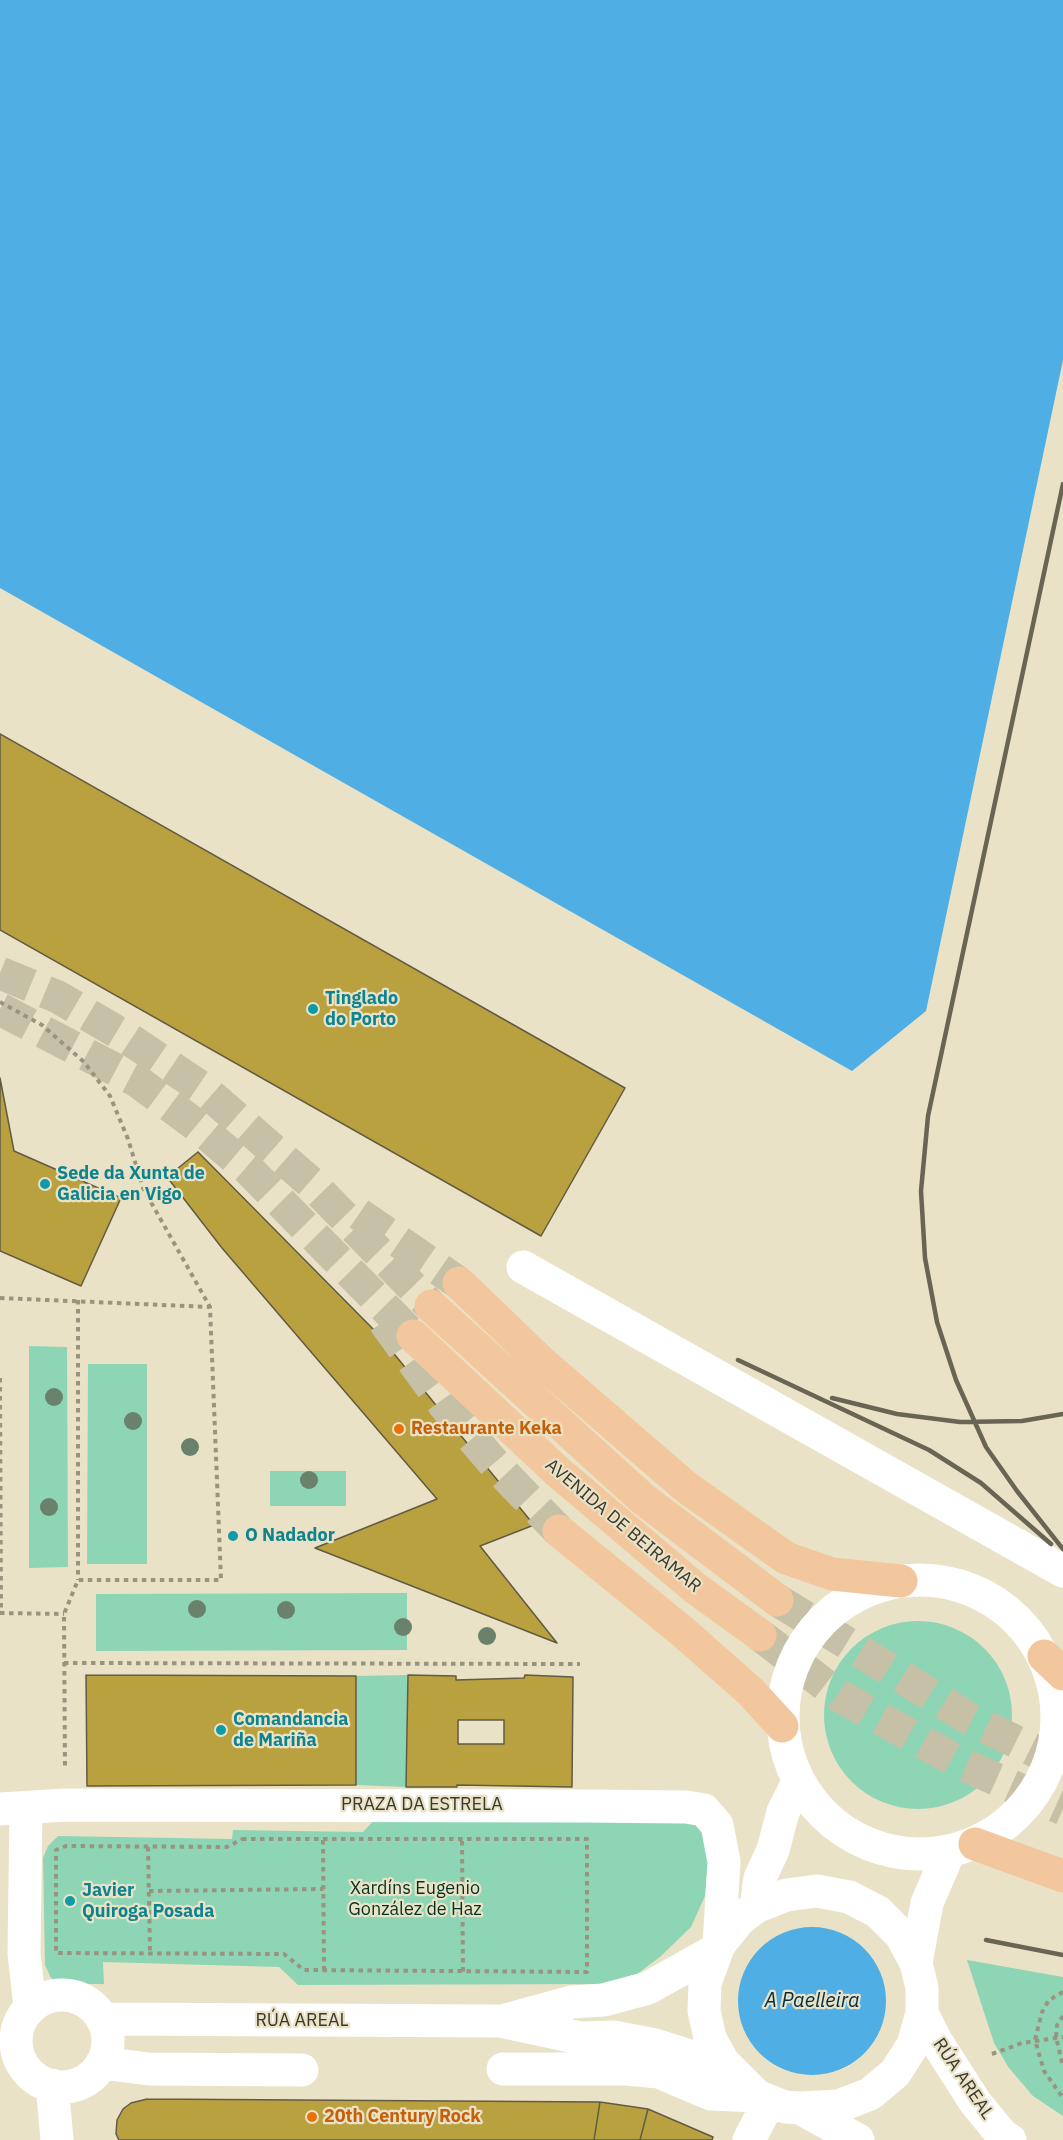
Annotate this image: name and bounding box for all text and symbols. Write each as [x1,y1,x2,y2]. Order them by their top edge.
place label: Tinglado do Porto [325,988,398,1030]
marker: Tinglado do Porto [306,1002,320,1016]
place label: Sede da Xunta de Galicia en Vigo [57,1163,205,1206]
marker: Sede da Xunta de Galicia en Vigo [38,1177,52,1191]
place label: Restaurante Keka [411,1418,562,1440]
marker: Restaurante Keka [392,1422,406,1436]
street label: AVENIDA DE BEIRAMAR [541,1454,705,1598]
place label: O Nadador [245,1525,335,1547]
marker: O Nadador [226,1529,240,1543]
place label: Comandancia de Mariña [233,1709,349,1752]
marker: Comandancia de Mariña [214,1723,228,1737]
street label: PRAZA DA ESTRELA [341,1794,503,1816]
park label: Xardíns Eugenio González de Haz [348,1878,482,1920]
place label: Javier Quiroga Posada [82,1880,215,1922]
marker: Javier Quiroga Posada [63,1894,77,1908]
water label: A Paelleira [764,1989,860,2013]
street label: RÚA AREAL [255,2010,349,2032]
street label: RÚA AREAL [928,2034,998,2124]
place label: 20th Century Rock [324,2106,481,2128]
marker: 20th Century Rock [305,2110,319,2124]

